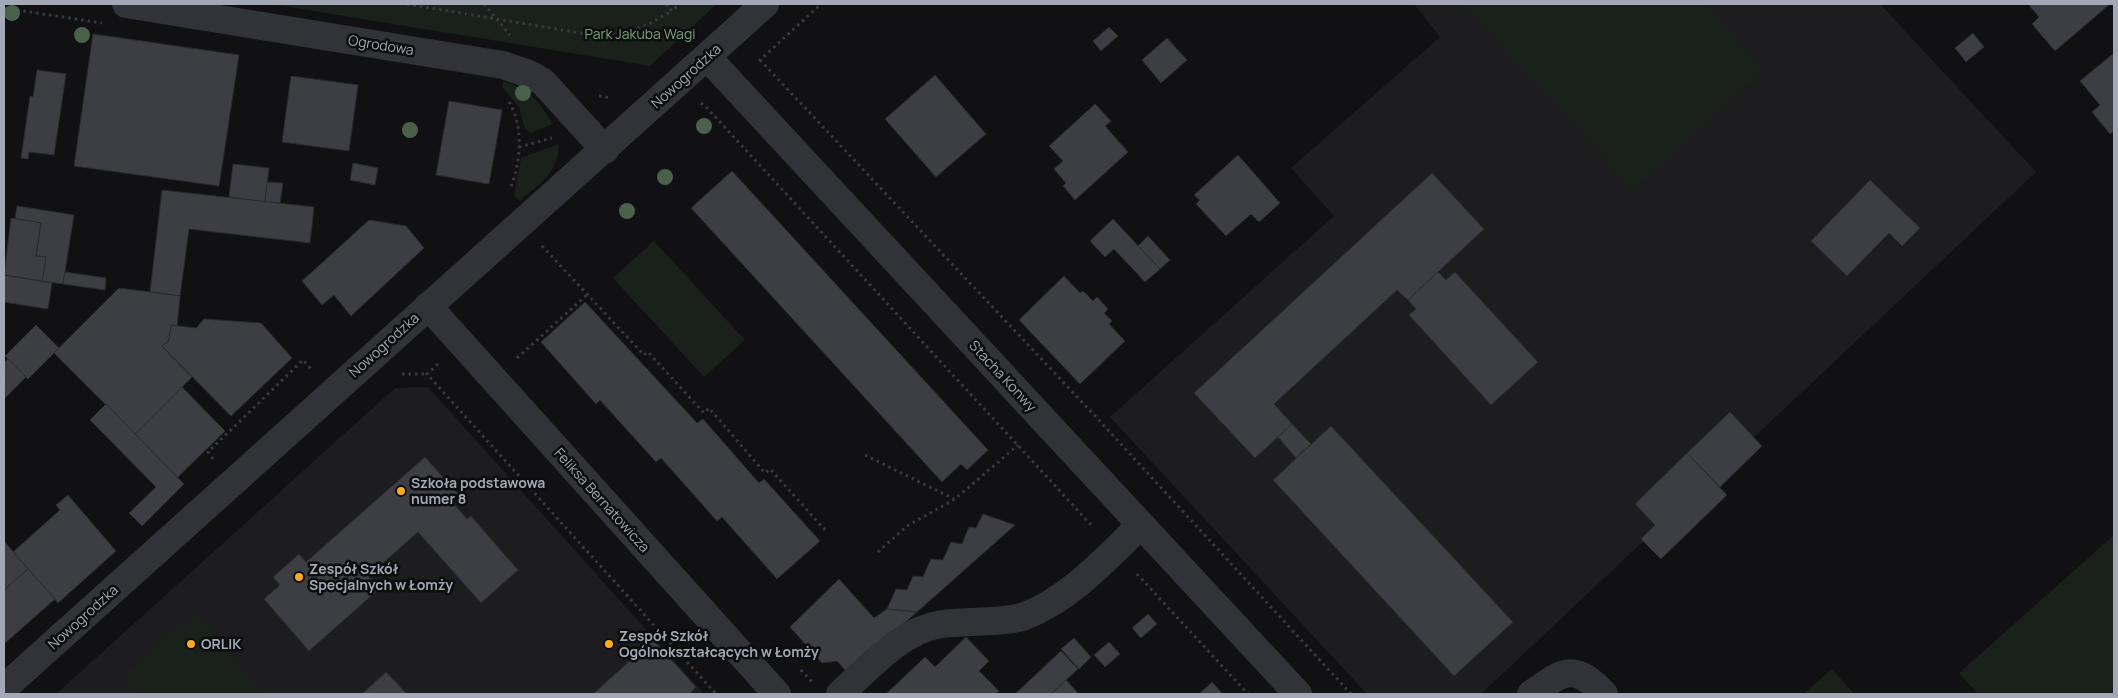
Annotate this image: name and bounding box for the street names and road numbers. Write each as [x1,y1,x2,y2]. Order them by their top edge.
street label: Ogrodowa [347,30,415,59]
street label: Nowogrodzka [647,39,725,112]
street label: Nowogrodzka [345,308,423,381]
street label: Stacha Konwy [965,336,1042,416]
street label: Feliksa Bernatowicza [550,443,654,556]
street label: Nowogrodzka [44,580,122,653]

